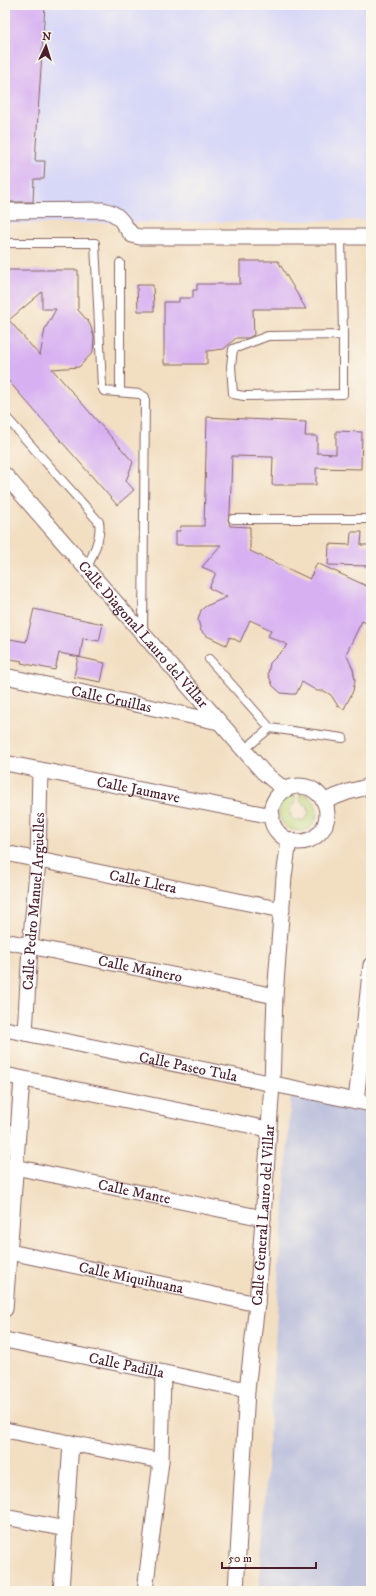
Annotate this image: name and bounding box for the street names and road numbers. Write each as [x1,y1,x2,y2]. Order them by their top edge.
street label: Calle Diagonal Lauro del Villar [74,557,213,712]
street label: Calle Cruillas [70,681,154,717]
street label: Calle Jaumave [95,772,182,807]
street label: Calle Pedro Manuel Argüelles [18,812,49,991]
street label: Calle Llera [108,865,179,898]
street label: Calle Mainero [96,951,184,986]
street label: Calle Paseo Tula [137,1047,240,1086]
street label: Calle General Lauro del Villar [247,1124,279,1306]
street label: Calle Mante [96,1175,172,1208]
street label: Calle Miquihuana [77,1257,186,1298]
street label: Calle Padilla [87,1348,166,1382]

